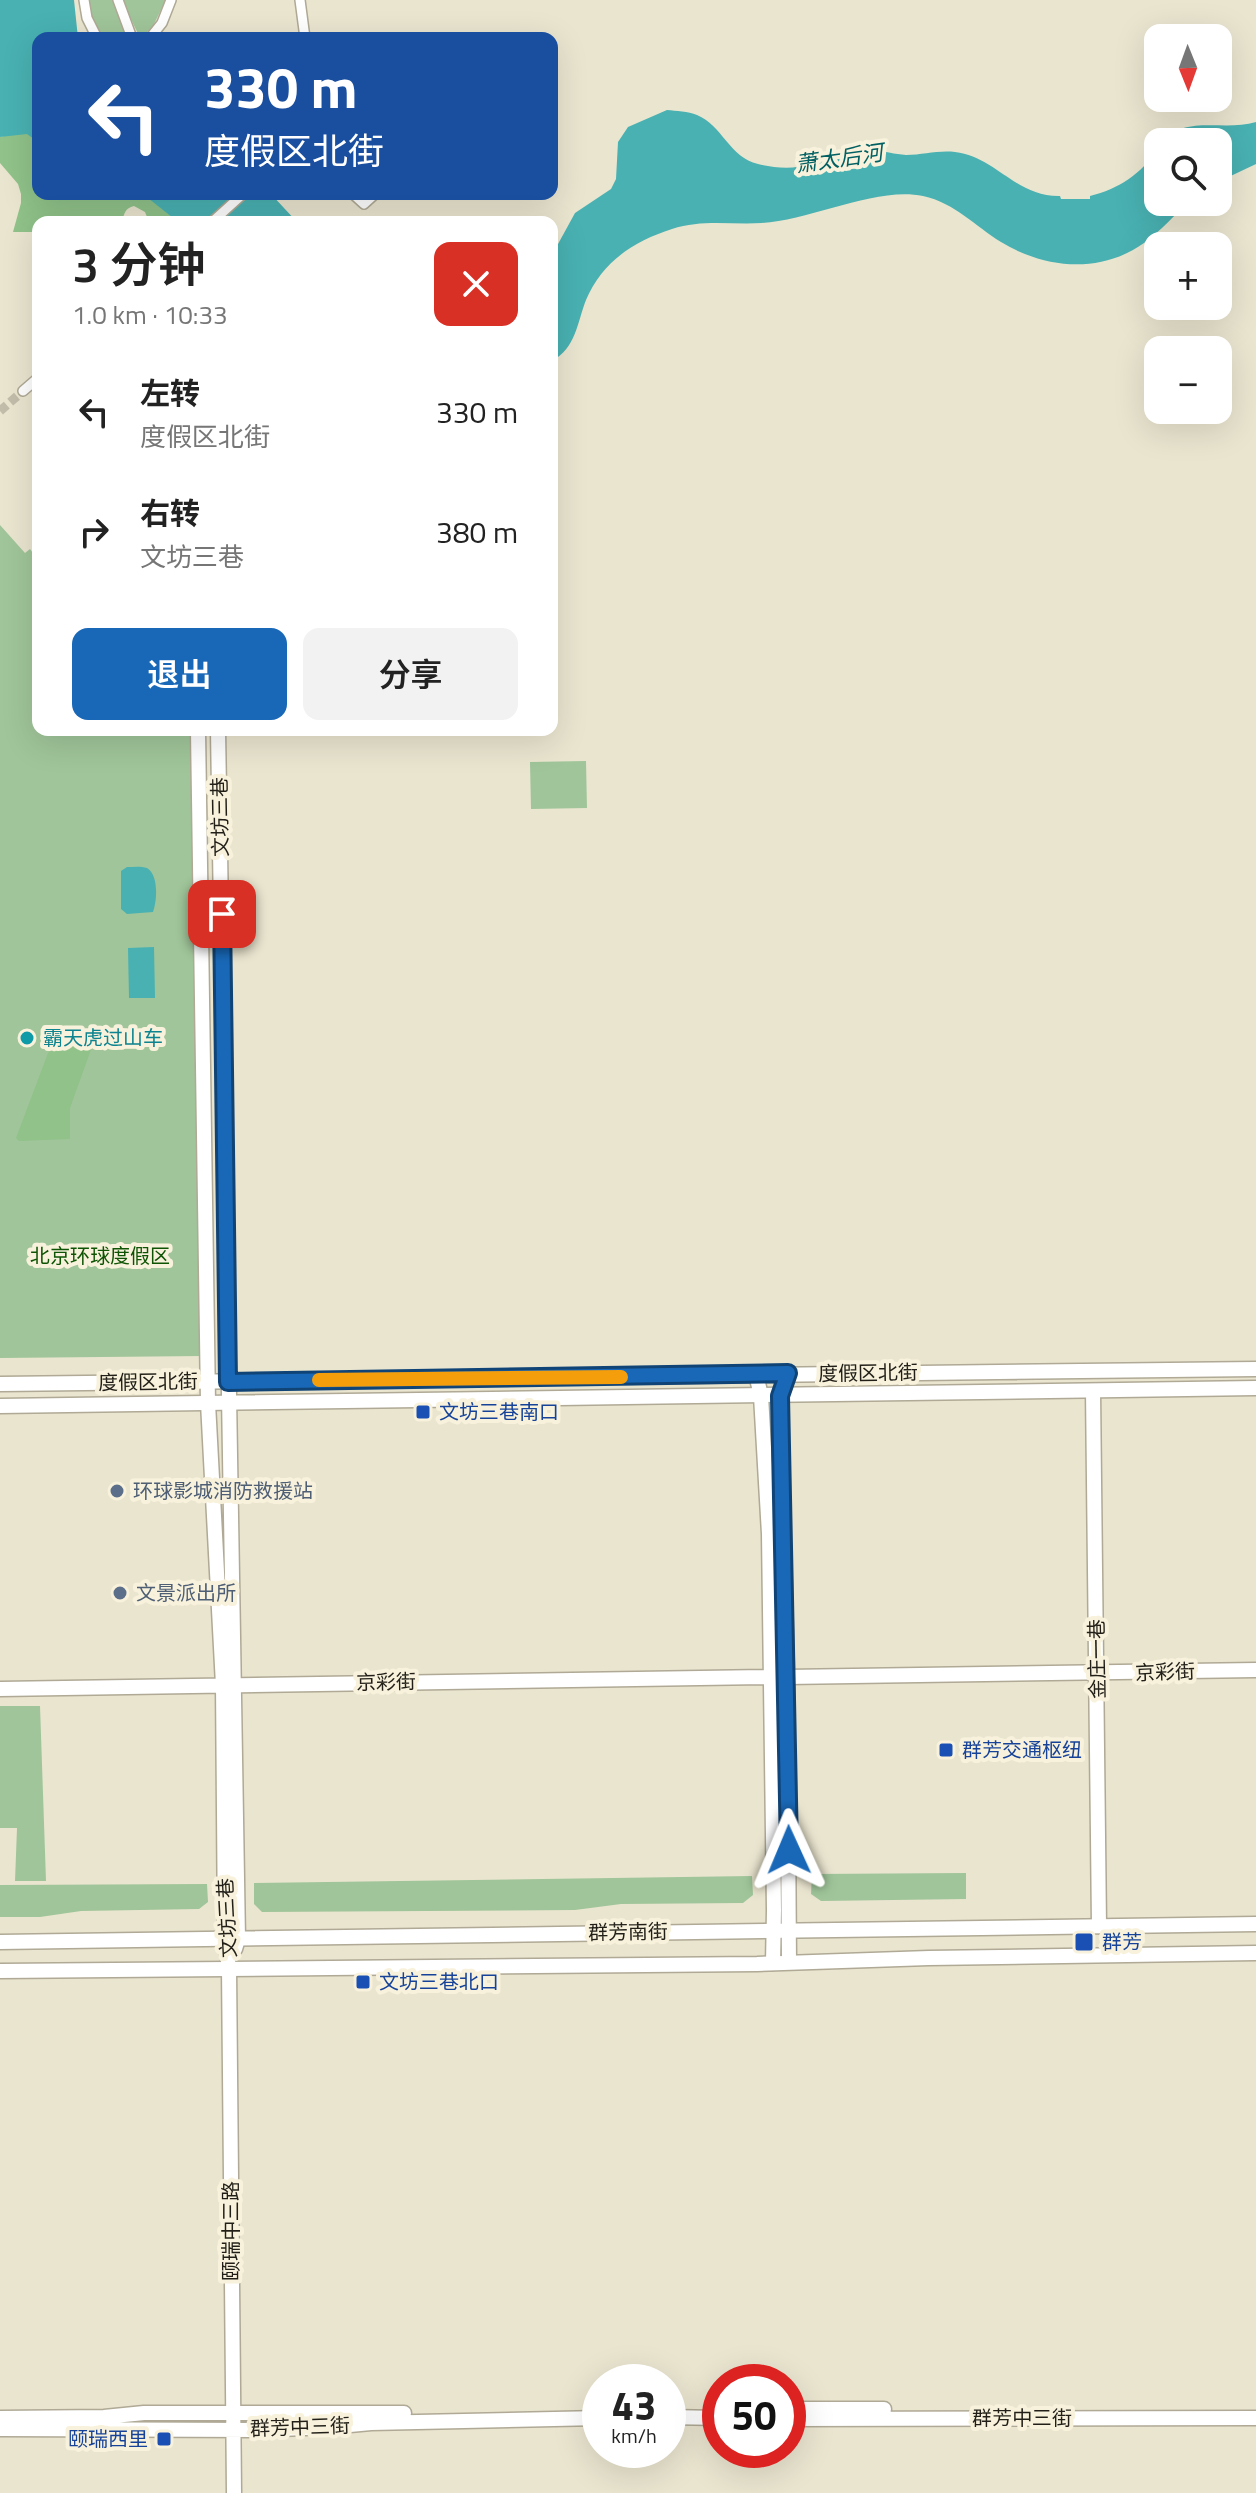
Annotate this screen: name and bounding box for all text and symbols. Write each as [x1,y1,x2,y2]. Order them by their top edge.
north arrow [1144,24,1232,112]
map controls [1144,24,1232,424]
text: 330 m [204,45,357,130]
icon: left [72,64,176,168]
text: 度假区北街 [204,123,384,178]
button: search [1144,128,1232,216]
water label: 萧太后河 [793,134,889,181]
text: 3 分钟 [72,228,205,301]
button: + [1144,232,1232,320]
button: close [434,242,518,326]
text: 1.0 km · 10:33 [72,295,228,334]
button: − [1144,336,1232,424]
text: 左转 [140,370,200,416]
text: 330 m [436,389,518,435]
icon: left [72,390,116,434]
text: 度假区北街 [140,417,270,456]
text: 右转 [140,490,200,536]
text: 380 m [436,509,518,555]
icon: right [72,510,116,554]
text: 文坊三巷 [140,537,244,576]
button: 退出 [72,628,287,720]
button: 分享 [303,628,518,720]
street label: 文坊三巷 [203,777,236,857]
pin [188,880,256,948]
icon: arrive [200,892,244,936]
place label: 霸天虎过山车 [43,1022,163,1053]
marker: 霸天虎过山车 [18,1029,36,1047]
park label: 北京环球度假区 [30,1240,170,1271]
street label: 度假区北街 [818,1356,918,1389]
street label: 度假区北街 [98,1365,198,1398]
place label: 文坊三巷南口 [439,1396,559,1427]
marker: 文坊三巷南口 [414,1403,432,1421]
place label: 环球影城消防救援站 [133,1475,313,1506]
marker: 环球影城消防救援站 [108,1482,126,1500]
place label: 文景派出所 [136,1577,236,1608]
marker: 文景派出所 [111,1584,129,1602]
street label: 金庄一巷 [1080,1619,1113,1699]
street label: 京彩街 [1134,1655,1196,1688]
street label: 京彩街 [356,1665,416,1698]
place label: 群芳交通枢纽 [962,1734,1082,1765]
marker: 群芳交通枢纽 [937,1741,955,1759]
position arrow [747,1808,831,1892]
street label: 文坊三巷 [209,1877,244,1959]
street label: 群芳南街 [588,1915,668,1948]
place label: 群芳 [1102,1926,1142,1957]
marker: 群芳 [1073,1931,1095,1953]
place label: 文坊三巷北口 [379,1966,499,1997]
marker: 文坊三巷北口 [354,1973,372,1991]
street label: 颐瑞中三路 [215,2181,246,2281]
speed limit sign: 50 [702,2364,806,2468]
text: 43 [612,2375,656,2436]
street label: 群芳中三街 [972,2402,1072,2433]
street label: 群芳中三街 [249,2409,350,2444]
text: km/h [611,2420,657,2451]
place label: 颐瑞西里 [68,2423,148,2454]
marker: 颐瑞西里 [155,2430,173,2448]

